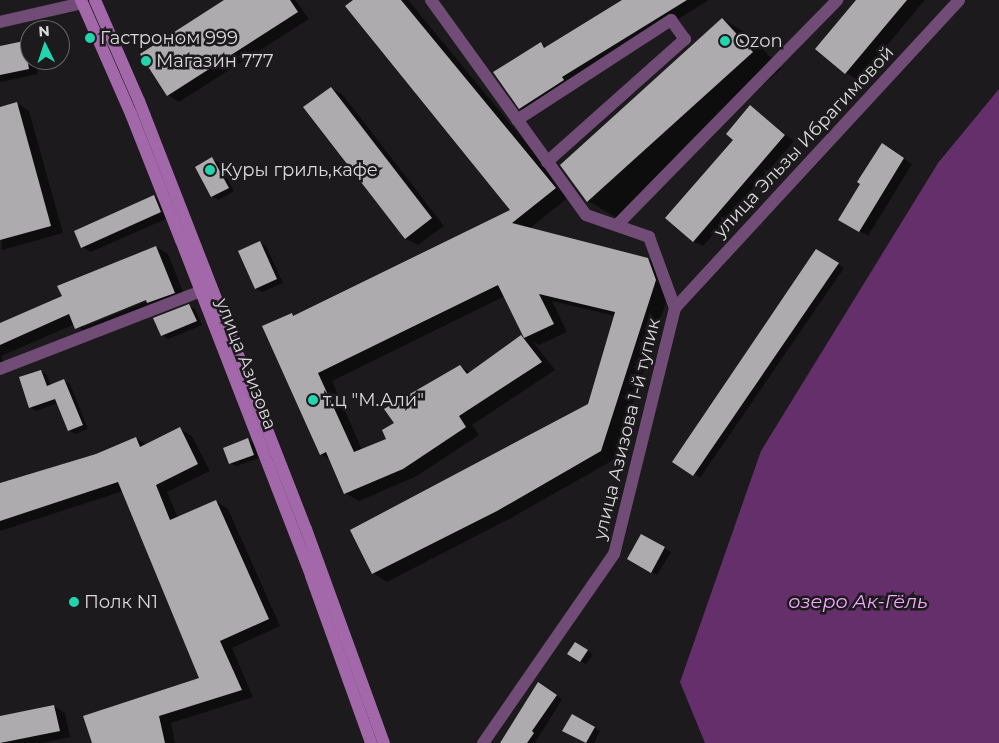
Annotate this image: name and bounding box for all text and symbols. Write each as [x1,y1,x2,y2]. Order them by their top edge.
north arrow [20,20,70,70]
text: N [38,22,50,40]
place label: Гастроном 999 [100,27,238,49]
place label: Ozon [735,30,783,52]
marker: Гастроном 999 [84,32,96,44]
marker: Ozon [719,35,731,47]
street label: улица Эльзы Ибрагимовой [709,42,899,242]
place label: Магазин 777 [156,50,274,72]
marker: Магазин 777 [140,55,152,67]
place label: Куры гриль,кафе [220,159,378,181]
marker: Куры гриль,кафе [204,164,216,176]
street label: улица Азизова [211,295,281,433]
street label: улица Азизова 1-й тупик [589,316,665,542]
place label: т.ц "М.Али" [323,389,424,411]
marker: т.ц "М.Али" [307,394,319,406]
place label: Полк N1 [84,591,158,613]
water label: озеро Ак-Гёль [788,591,928,613]
marker: Полк N1 [68,596,80,608]

